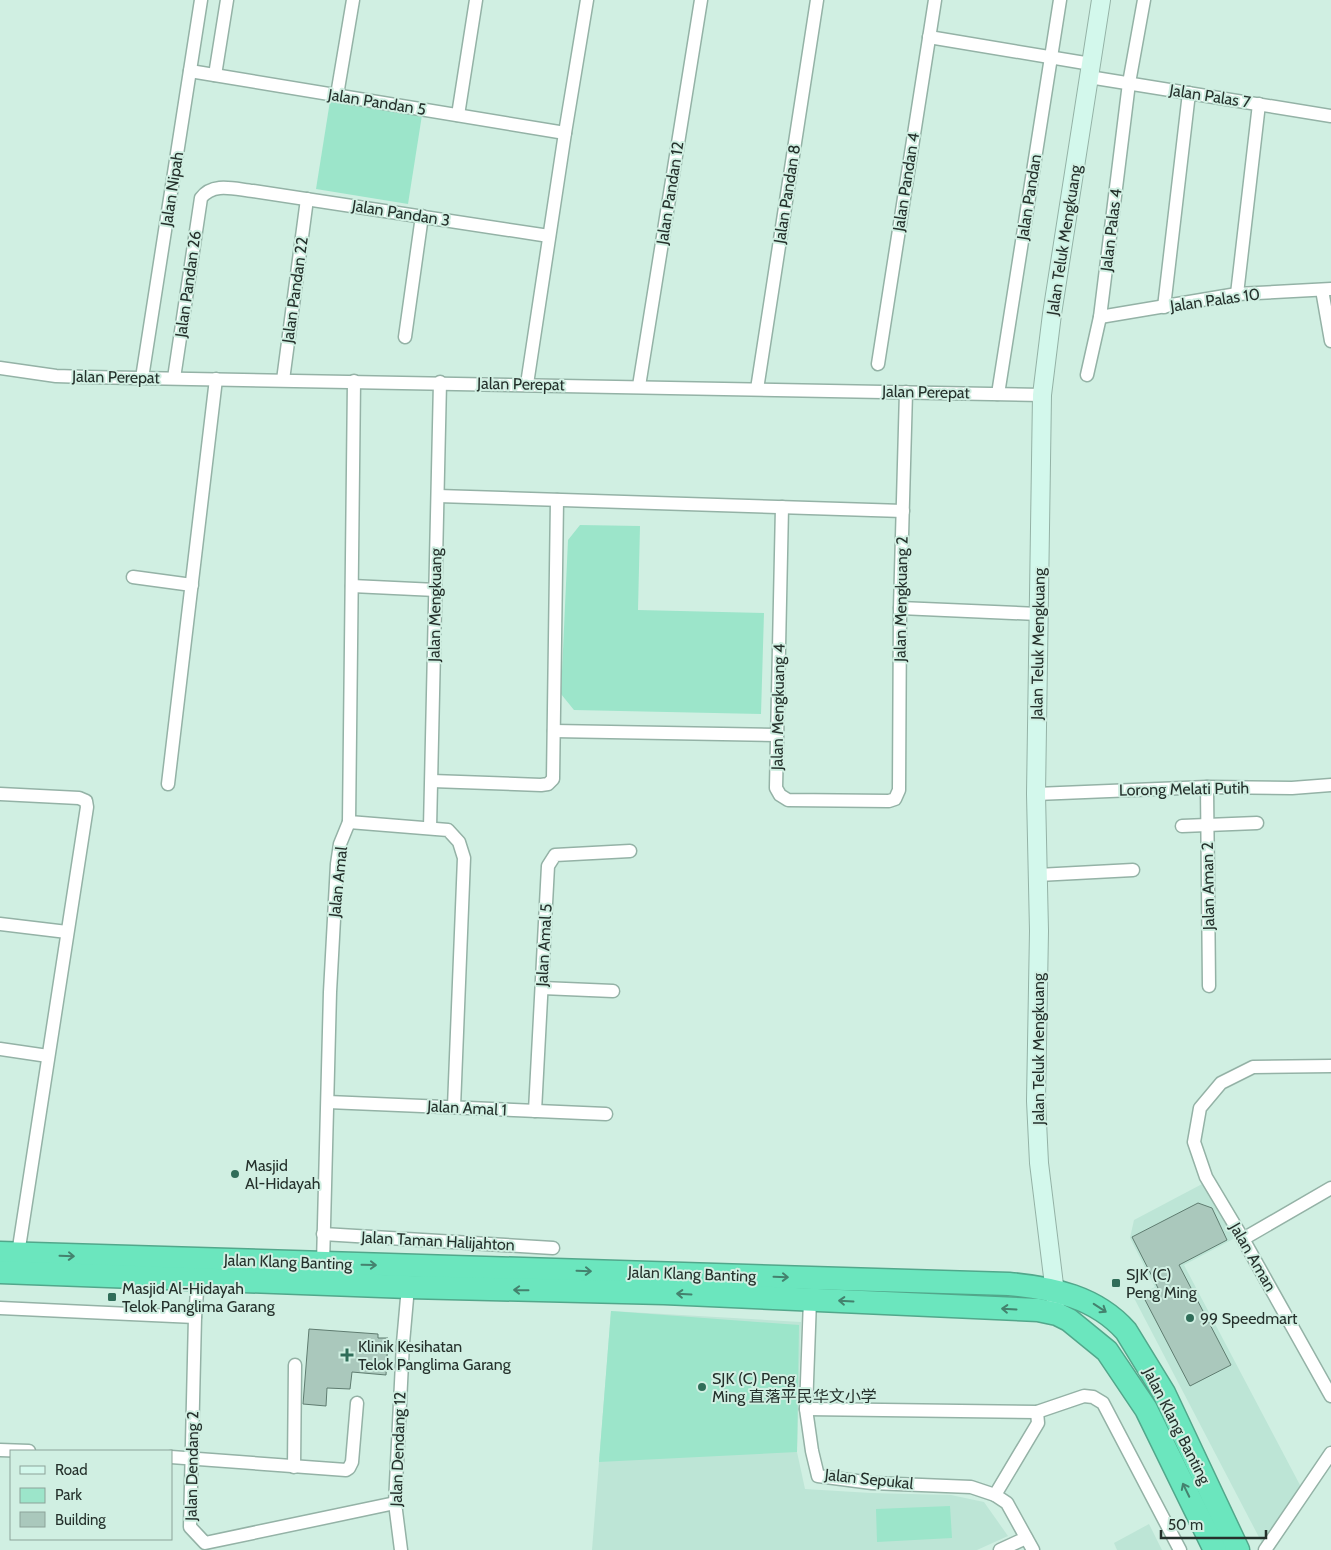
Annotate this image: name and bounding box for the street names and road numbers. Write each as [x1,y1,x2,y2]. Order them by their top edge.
street label: Jalan Palas 7 [1167,80,1252,112]
street label: Jalan Pandan 5 [326,85,427,119]
street label: Jalan Pandan 4 [889,131,923,234]
street label: Jalan Pandan 12 [652,140,688,247]
street label: Jalan Pandan 8 [770,143,804,246]
street label: Jalan Nipah [157,150,187,229]
street label: Jalan Pandan [1013,153,1045,242]
street label: Jalan Teluk Mengkuang [1043,162,1085,318]
street label: Jalan Palas 4 [1096,188,1125,273]
street label: Jalan Pandan 3 [350,196,451,230]
street label: Jalan Pandan 26 [171,229,205,340]
street label: Jalan Pandan 22 [278,236,312,345]
street label: Jalan Palas 10 [1168,284,1261,316]
street label: Jalan Perepat [71,367,161,387]
street label: Jalan Perepat [476,374,566,394]
street label: Jalan Perepat [881,382,971,402]
street label: Jalan Mengkuang 2 [890,536,912,663]
street label: Jalan Mengkuang [424,547,446,663]
street label: Jalan Teluk Mengkuang [1027,567,1049,721]
street label: Jalan Mengkuang 4 [767,644,789,771]
street label: Lorong Melati Putih [1119,778,1249,800]
street label: Jalan Aman 2 [1198,842,1218,931]
street label: Jalan Amal [325,846,351,919]
street label: Jalan Amal 5 [532,903,556,988]
street label: Jalan Teluk Mengkuang [1029,972,1048,1126]
street label: Jalan Amal 1 [426,1096,507,1120]
street label: Jalan Aman [1225,1218,1280,1295]
street label: Jalan Taman Halijahton [360,1227,515,1255]
street label: Jalan Klang Banting [223,1250,354,1274]
street label: Jalan Klang Banting [627,1262,758,1286]
street label: Jalan Klang Banting [1139,1364,1215,1488]
street label: Jalan Dendang 12 [386,1391,410,1508]
street label: Jalan Dendang 2 [182,1411,202,1522]
street label: Jalan Sepukal [823,1465,914,1493]

